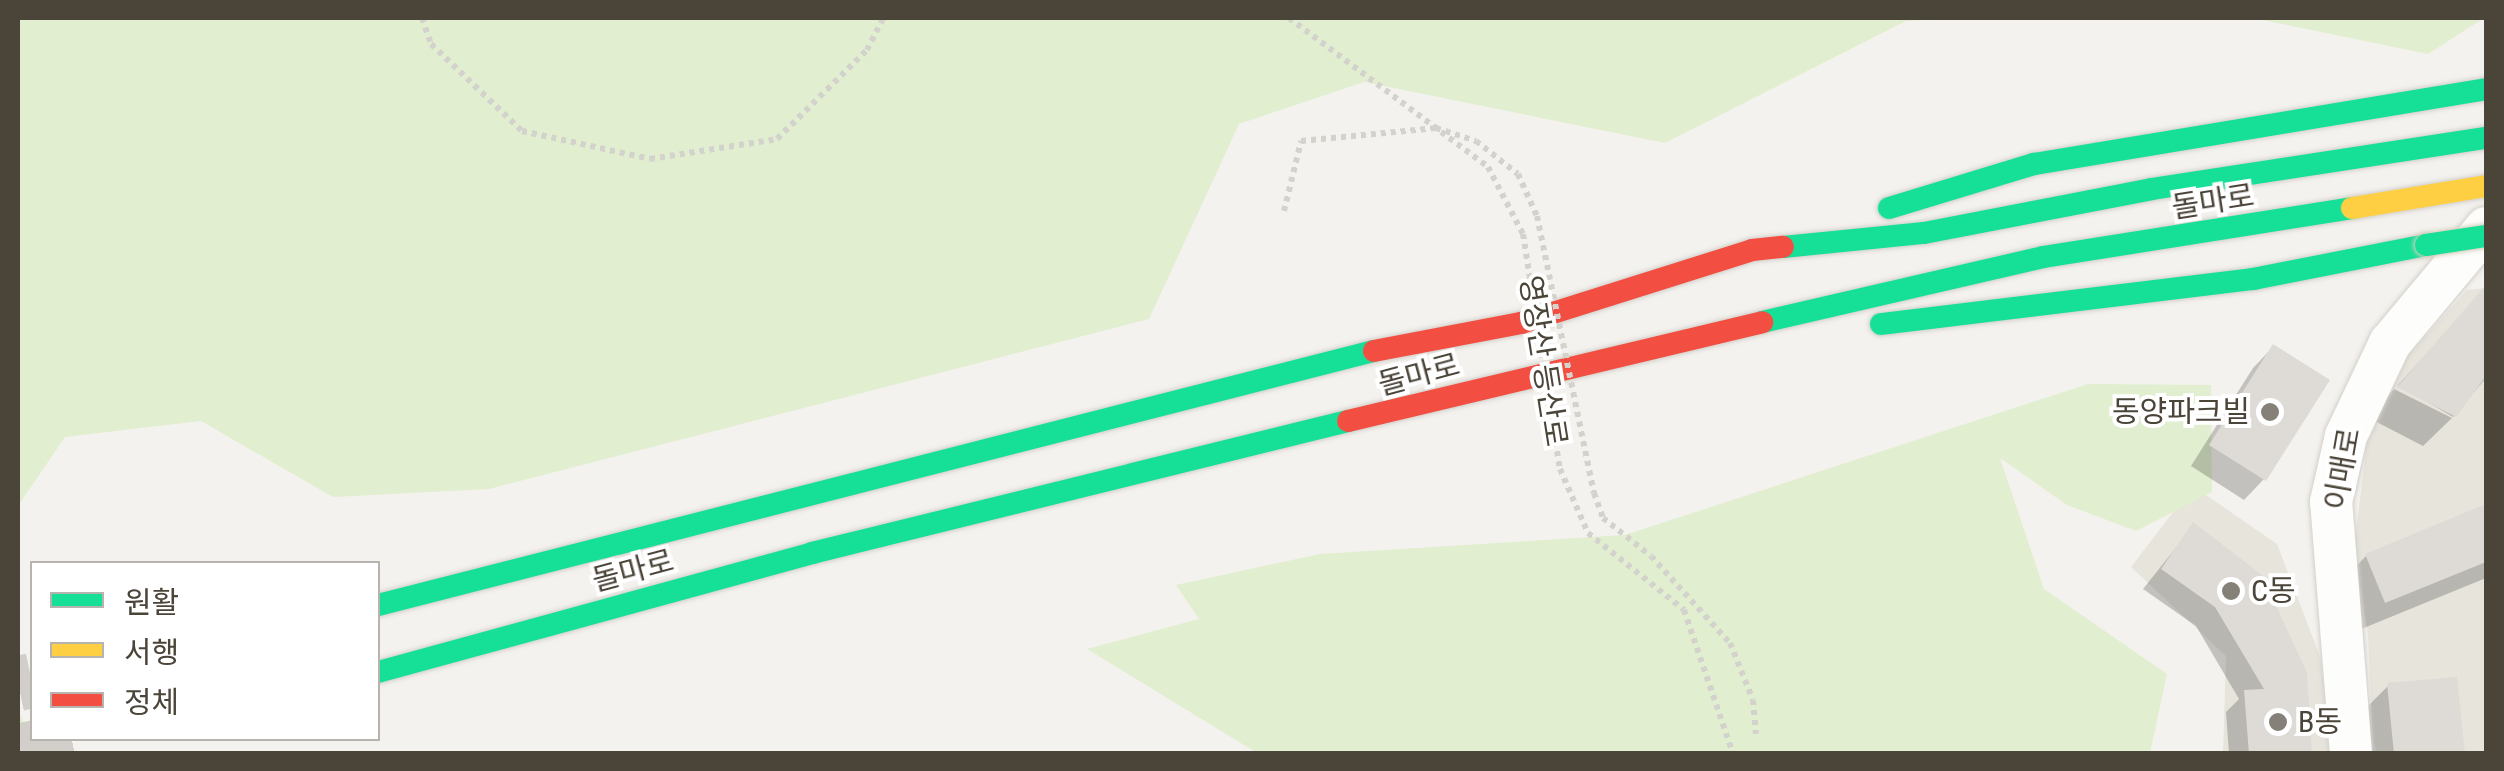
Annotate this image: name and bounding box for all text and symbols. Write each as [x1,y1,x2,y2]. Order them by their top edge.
street label: 돌마로 [2169,178,2257,226]
street label: 영장산 등산로 [1512,273,1574,449]
street label: 돌마로 [1374,347,1464,403]
place label: 동양파크빌 [2112,394,2250,430]
marker: 동양파크빌 [2259,401,2281,423]
street label: 이매로 [2318,425,2368,513]
street label: 돌마로 [588,543,678,599]
legend [30,561,380,741]
place label: C동 [2251,573,2296,609]
marker: C동 [2220,580,2242,602]
text: 원활 [124,585,179,620]
text: 서행 [124,635,179,670]
text: 정체 [124,685,179,720]
place label: B동 [2298,704,2342,740]
marker: B동 [2267,711,2289,733]

